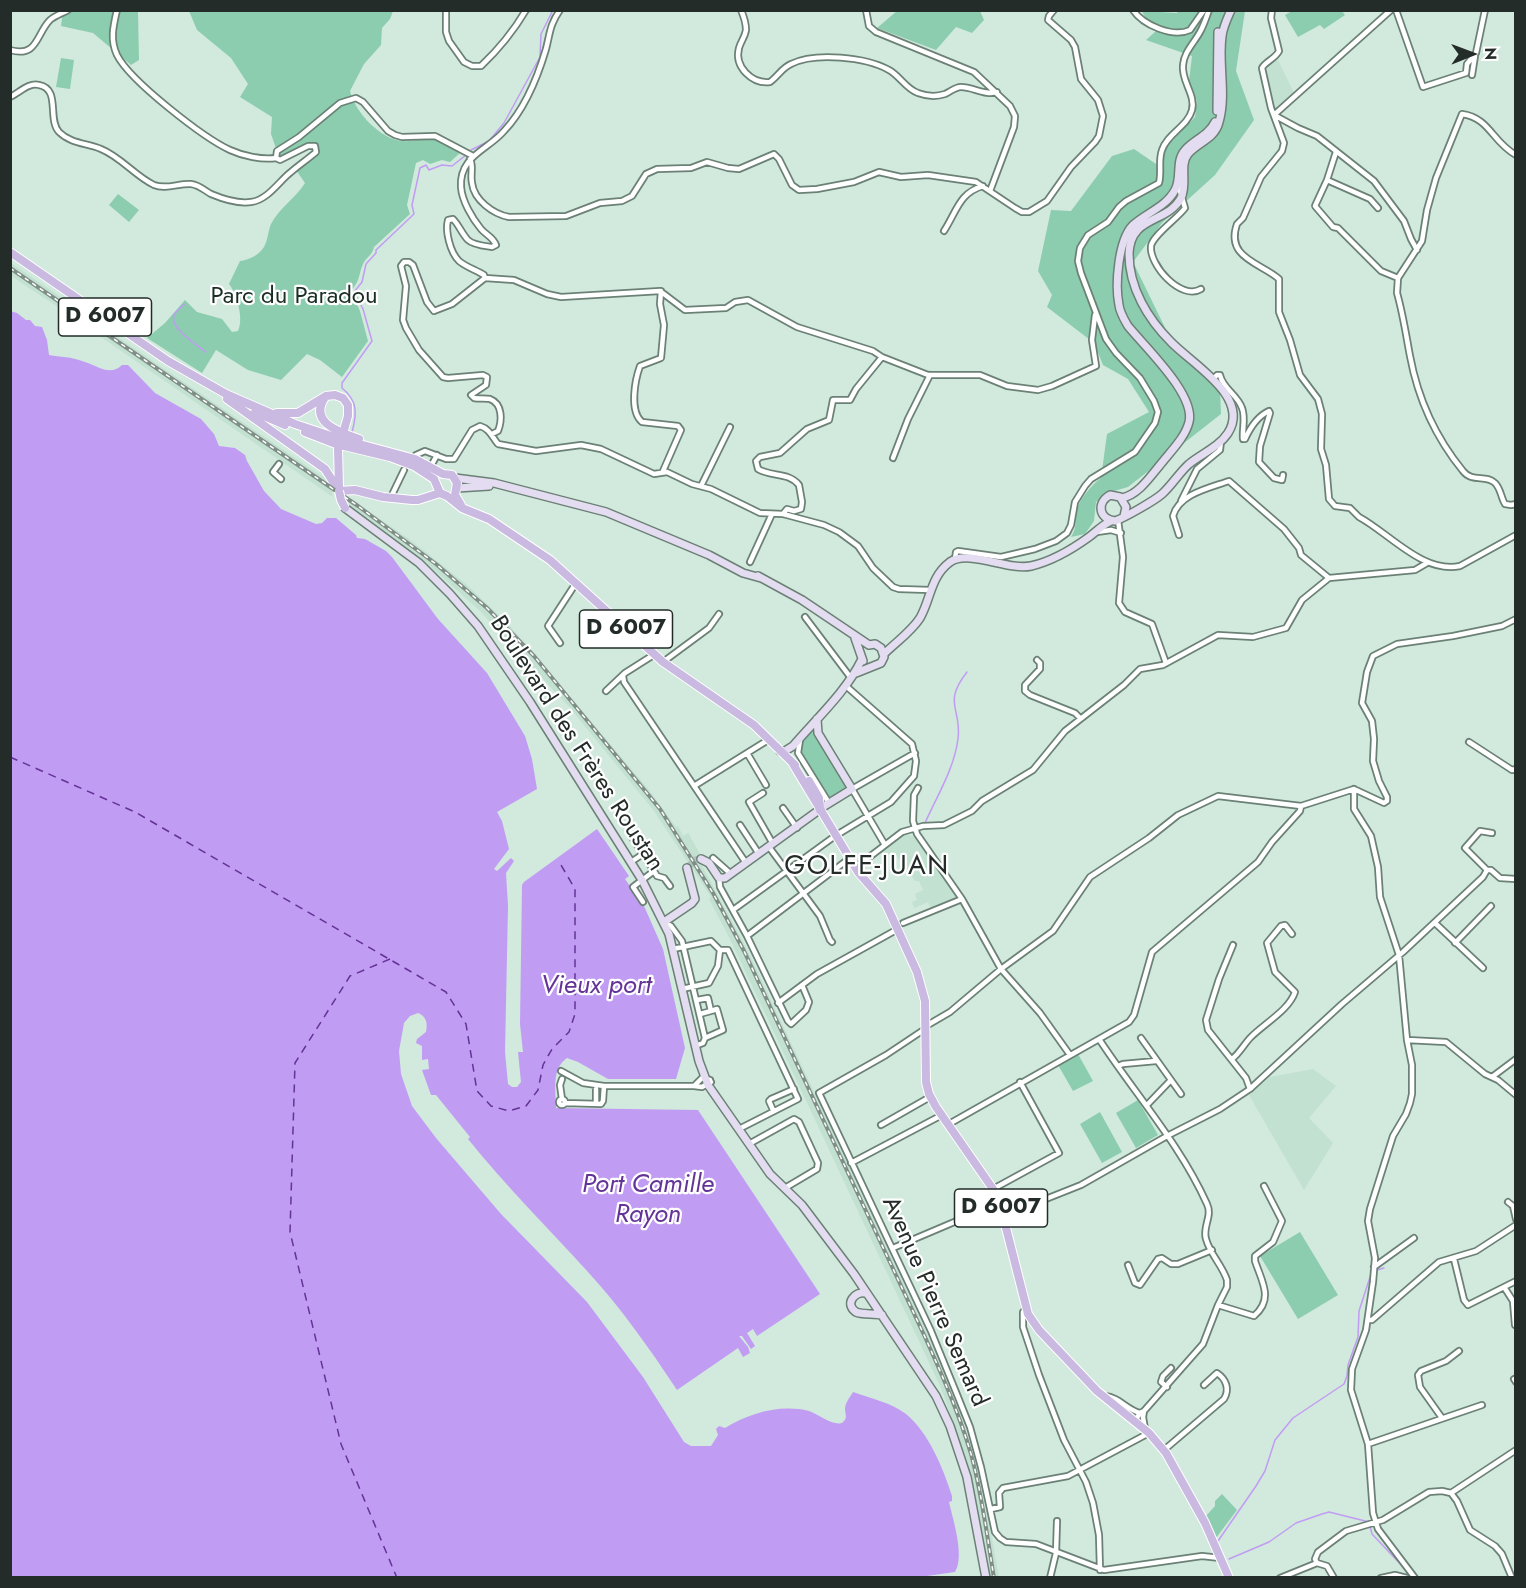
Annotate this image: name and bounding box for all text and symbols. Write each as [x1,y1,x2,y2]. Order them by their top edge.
north arrow [1442,24,1502,84]
text: N [1479,47,1502,60]
park label: Parc du Paradou [210,283,378,311]
road number: D 6007 [58,298,152,336]
road number: D 6007 [580,610,672,648]
street label: Boulevard des Frères Roustan [483,611,669,877]
district label: GOLFE-JUAN [784,851,950,883]
water label: Vieux port [541,971,651,1003]
water label: Port Camille Rayon [582,1170,714,1232]
road number: D 6007 [954,1189,1048,1227]
street label: Avenue Pierre Semard [875,1192,993,1412]

